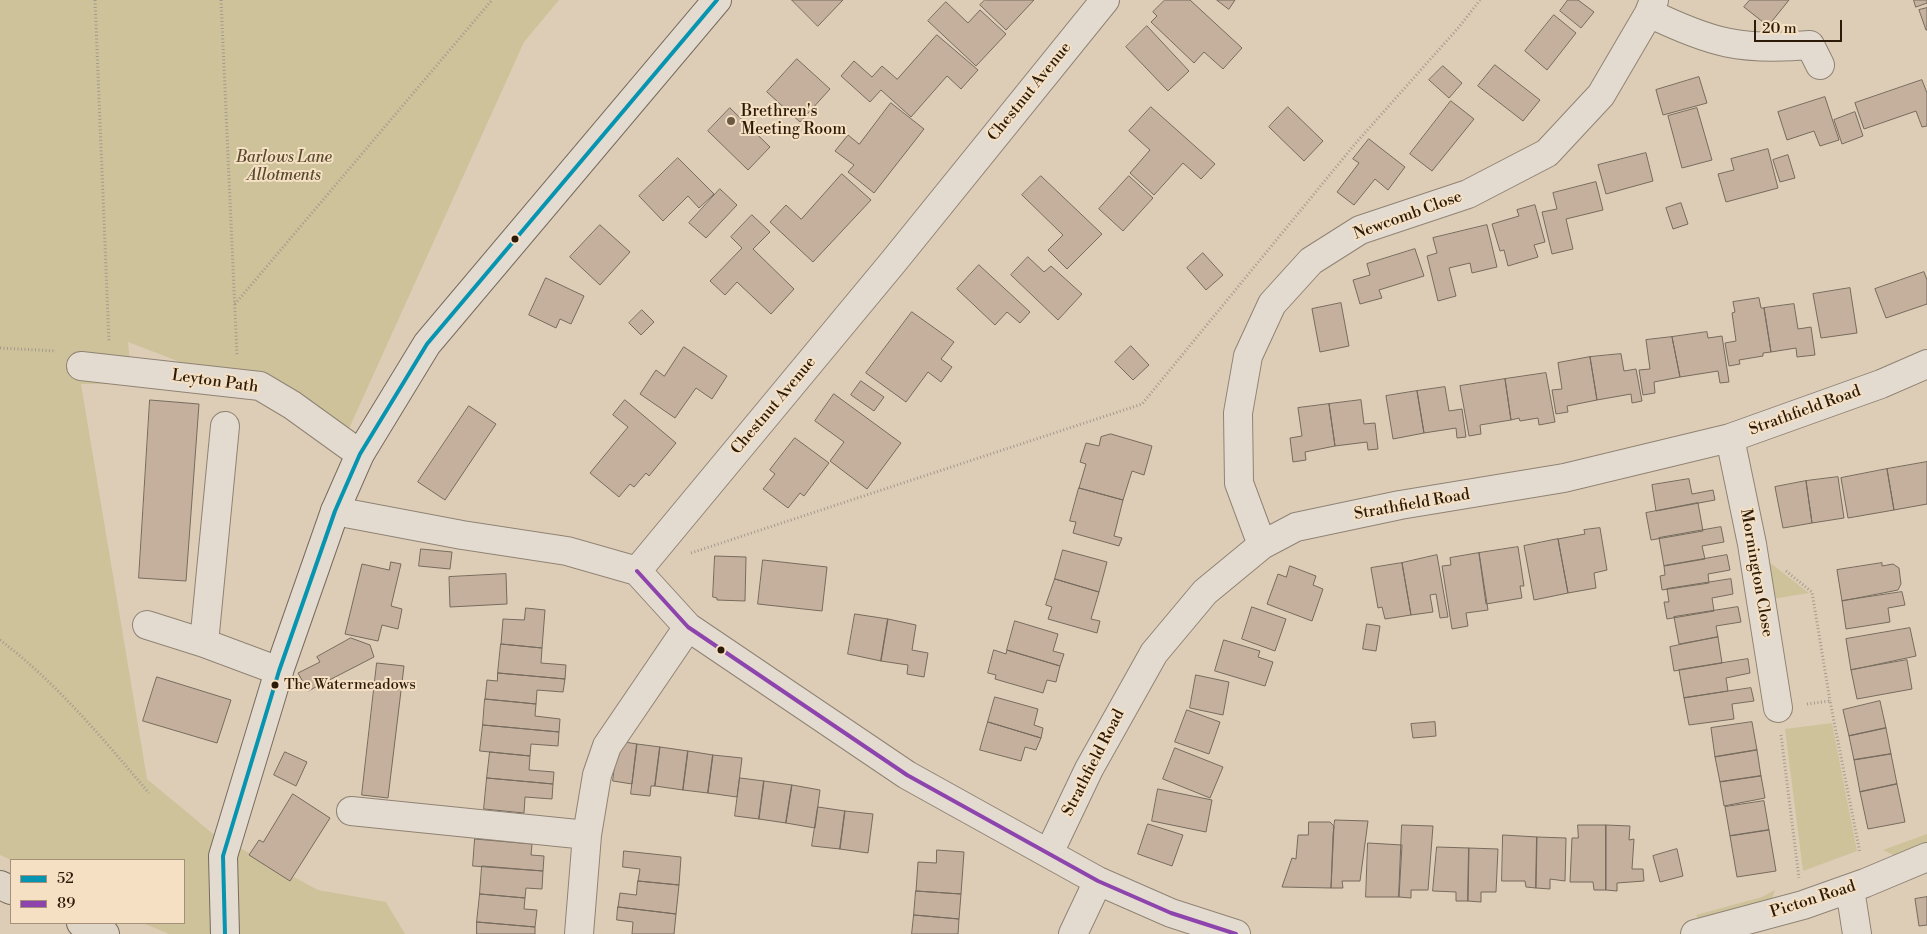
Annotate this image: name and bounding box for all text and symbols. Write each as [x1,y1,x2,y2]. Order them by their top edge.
scale bar [1757,10,1844,42]
text: 20 m [1762,19,1797,38]
street label: Chestnut Avenue [984,39,1076,145]
place label: Brethren's Meeting Room [741,102,846,140]
marker: Brethren's Meeting Room [725,115,737,127]
park label: Barlows Lane Allotments [236,148,332,186]
street label: Newcomb Close [1351,188,1465,244]
unlabelled marker [510,234,520,244]
street label: Chestnut Avenue [728,353,820,459]
street label: Leyton Path [170,366,260,398]
street label: Strathfield Road [1747,382,1863,440]
street label: Strathfield Road [1353,485,1471,525]
street label: Mornington Close [1735,507,1777,639]
unlabelled marker [716,645,726,655]
place label: The Watermeadows [284,676,416,694]
marker: The Watermeadows [270,680,280,690]
street label: Strathfield Road [1059,706,1129,820]
legend [10,859,185,924]
text: 52 [57,869,74,888]
street label: Picton Road [1768,877,1858,923]
text: 89 [57,894,75,913]

